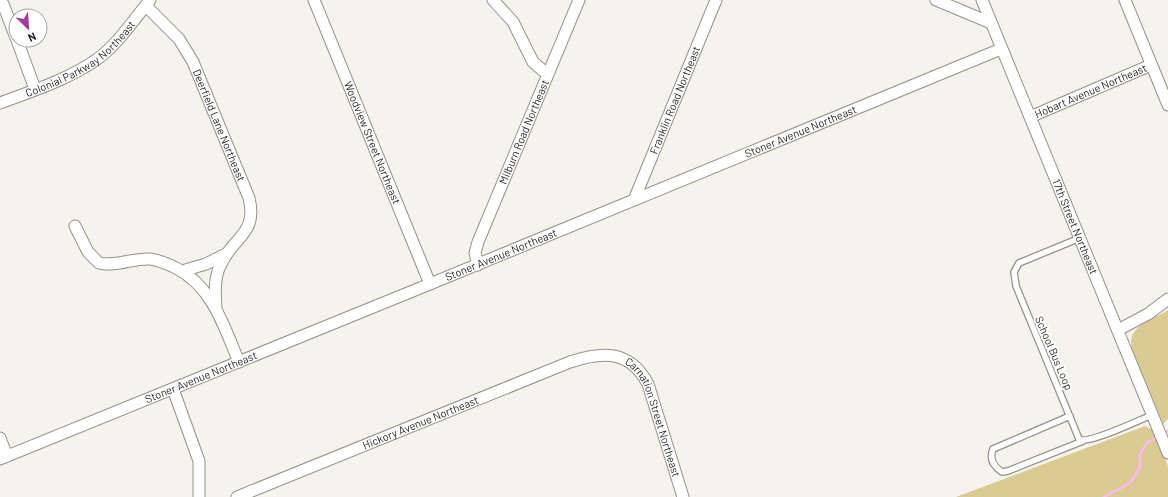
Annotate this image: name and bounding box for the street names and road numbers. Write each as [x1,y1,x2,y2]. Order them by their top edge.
street label: Colonial Parkway Northeast [20,14,136,98]
street label: Franklin Road Northeast [647,44,702,156]
street label: Hobart Avenue Northeast [1032,61,1148,120]
street label: Deerfield Lane Northeast [191,67,248,183]
street label: Milburn Road Northeast [496,78,551,186]
street label: Woodview Street Northeast [342,79,404,206]
street label: Stoner Avenue Northeast [743,102,858,160]
street label: 17th Street Northeast [1050,177,1101,276]
street label: Stoner Avenue Northeast [443,226,559,283]
street label: School Bus Loop [1033,314,1076,392]
street label: Stoner Avenue Northeast [143,348,259,405]
street label: Carnation Street Northeast [623,354,683,478]
street label: Hickory Avenue Northeast [360,393,480,451]

